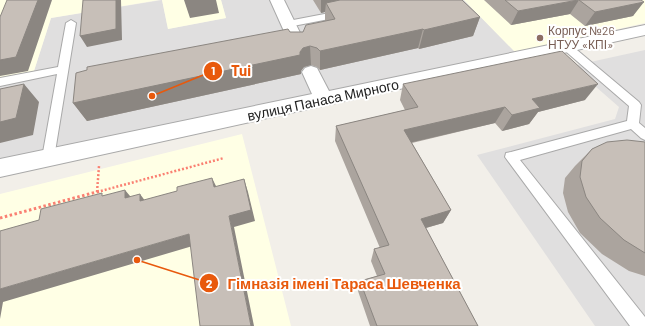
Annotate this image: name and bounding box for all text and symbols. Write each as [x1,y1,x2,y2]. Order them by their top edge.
place label: Корпус №26 НТУУ «КПІ» [548,23,615,51]
marker: Корпус №26 НТУУ «КПІ» [535,33,545,43]
callout: Tui [203,57,259,84]
text: Tui [231,61,251,79]
text: 1 [211,63,215,77]
street label: вулиця Панаса Мирного [246,75,400,124]
callout: Гімназія імені Тараса Шевченка [199,270,469,297]
text: Гімназія імені Тараса Шевченка [227,274,461,292]
text: 2 [206,276,213,290]

